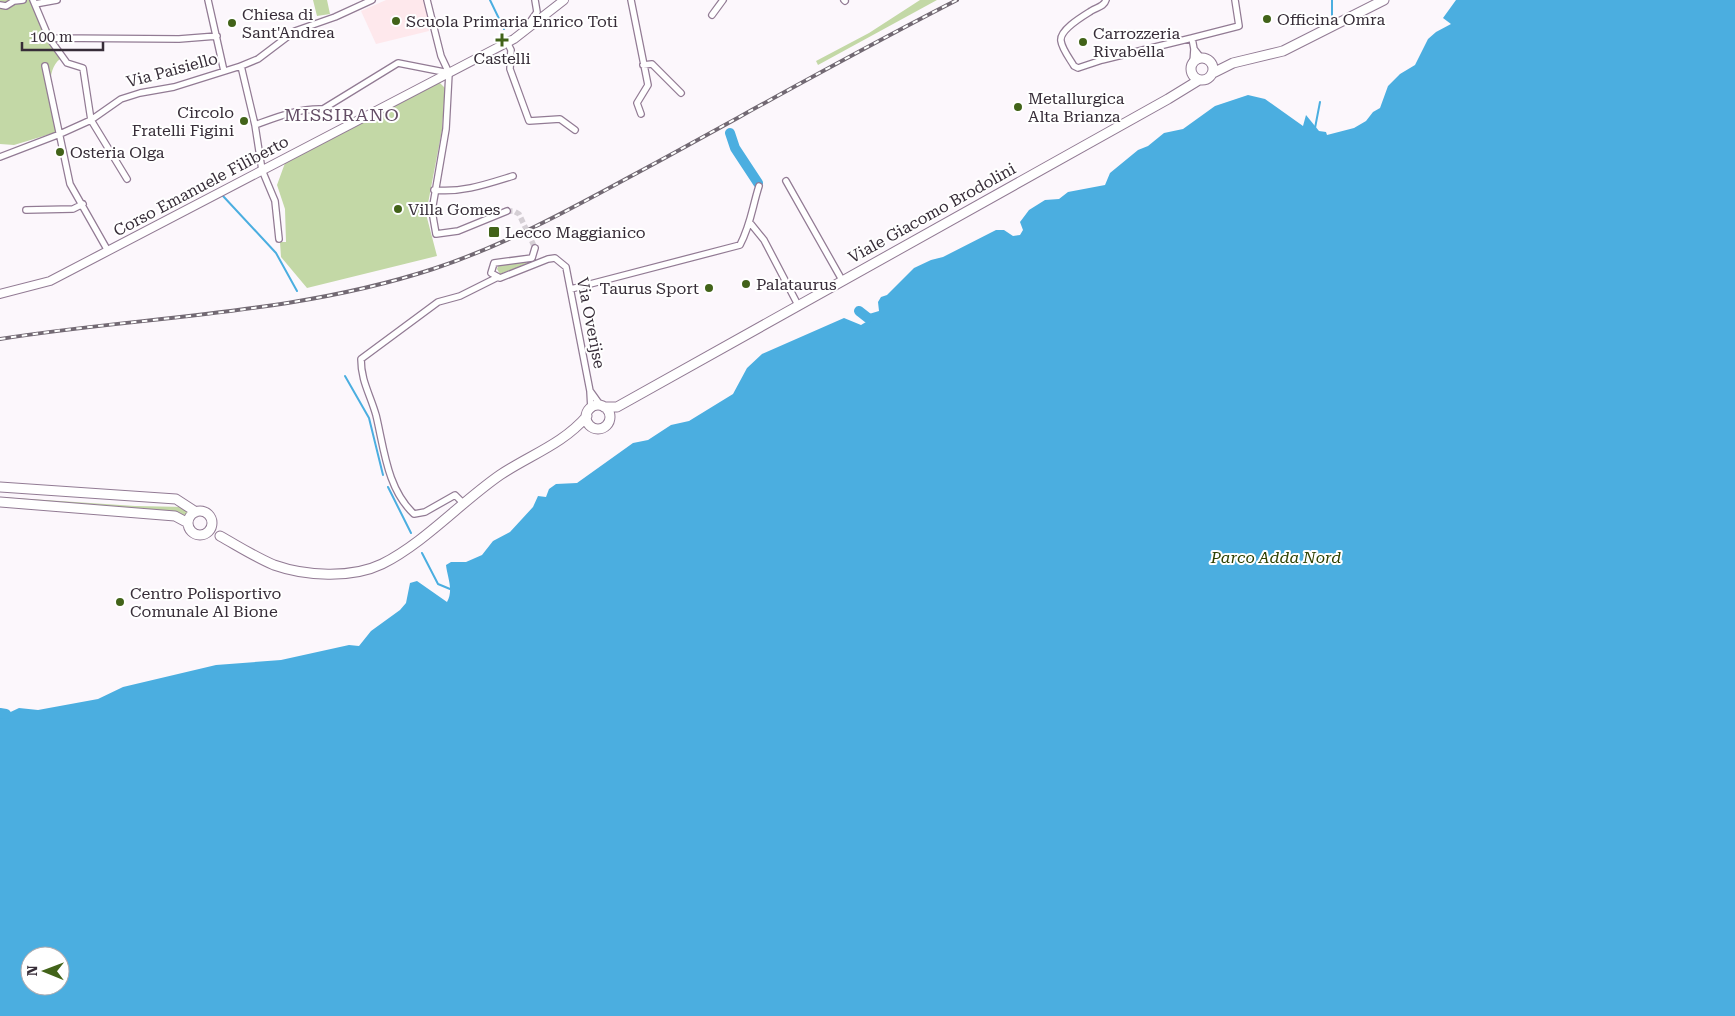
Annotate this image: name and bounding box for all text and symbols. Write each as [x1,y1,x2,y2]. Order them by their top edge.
place label: Chiesa di Sant'Andrea [242,5,335,42]
place label: Officina Omra [1277,10,1386,29]
place label: Scuola Primaria Enrico Toti [406,12,618,31]
marker: Officina Omra [1261,13,1273,25]
marker: Scuola Primaria Enrico Toti [390,15,402,27]
marker: Chiesa di Sant'Andrea [226,17,238,29]
scale bar [22,20,104,52]
place label: Carrozzeria Rivabella [1093,24,1181,61]
text: 100 m [30,28,73,46]
marker: Castelli [496,34,508,46]
marker: Carrozzeria Rivabella [1077,36,1089,48]
street label: Via Paisiello [124,49,220,91]
place label: Castelli [473,49,531,68]
place label: Metallurgica Alta Brianza [1028,89,1125,126]
marker: Metallurgica Alta Brianza [1012,101,1024,113]
place label: Circolo Fratelli Figini [132,103,234,140]
district label: MISSIRANO [284,104,400,125]
marker: Circolo Fratelli Figini [238,115,250,127]
street label: Corso Emanuele Filiberto [110,132,292,240]
place label: Osteria Olga [70,143,165,162]
marker: Osteria Olga [54,146,66,158]
street label: Viale Giacomo Brodolini [845,159,1019,267]
place label: Villa Gomes [408,200,501,219]
marker: Villa Gomes [392,203,404,215]
place label: Lecco Maggianico [505,223,646,242]
marker: Lecco Maggianico [487,225,501,239]
place label: Palataurus [756,275,837,294]
street label: Via Overijse [573,276,609,370]
marker: Palataurus [740,278,752,290]
place label: Taurus Sport [600,279,699,298]
marker: Taurus Sport [703,282,715,294]
park label: Parco Adda Nord [1210,548,1341,567]
place label: Centro Polisportivo Comunale Al Bione [130,584,281,621]
marker: Centro Polisportivo Comunale Al Bione [114,596,126,608]
north arrow [20,946,70,996]
text: N [24,965,40,976]

